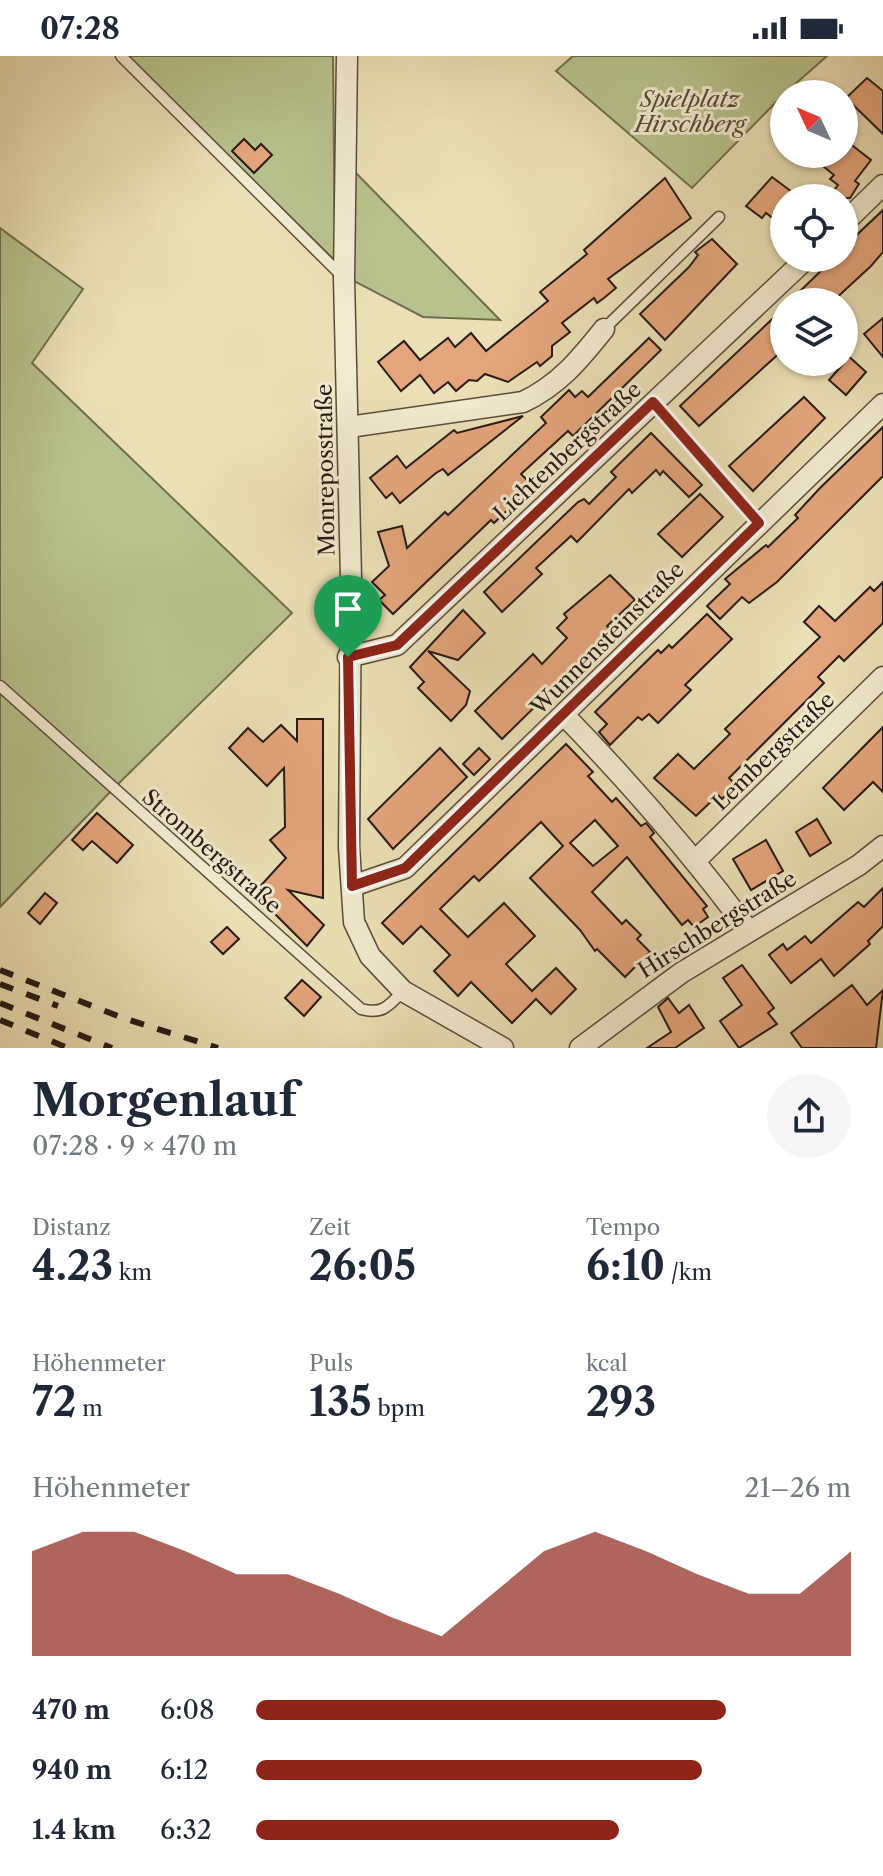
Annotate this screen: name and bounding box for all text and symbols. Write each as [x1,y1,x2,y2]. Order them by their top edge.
text: 07:28 [40,10,120,47]
north arrow [770,80,858,168]
map controls [770,80,858,376]
park label: Spielplatz Hirschberg [633,86,747,138]
button: locate [770,184,858,272]
button: layers [770,288,858,376]
street label: Lichtenbergstraße [488,376,647,527]
street label: Monreposstraße [310,384,341,556]
street label: Wunnensteinstraße [524,556,690,721]
pin [314,575,382,657]
icon: arrive [326,587,370,631]
street label: Lembergstraße [707,686,840,816]
street label: Strombergstraße [136,783,287,919]
street label: Hirschbergstraße [633,865,801,984]
text: Morgenlauf [32,1073,297,1127]
button: share [767,1074,851,1158]
text: 07:28 · 9 × 470 m [32,1130,237,1162]
text: Distanz [32,1214,110,1241]
text: Zeit [309,1214,351,1241]
text: Tempo [586,1214,660,1241]
text: 4.23 [32,1241,113,1290]
text: 26:05 [309,1241,416,1290]
text: 6:10 [586,1241,665,1290]
text: km [113,1259,152,1286]
text: /km [665,1259,712,1286]
text: Höhenmeter [32,1350,166,1377]
text: Puls [309,1350,353,1377]
text: kcal [586,1350,628,1377]
text: 72 [32,1377,76,1426]
text: 135 [309,1377,372,1426]
text: 293 [586,1377,656,1426]
text: m [76,1395,103,1422]
text: bpm [372,1395,425,1422]
text: Höhenmeter [32,1472,190,1504]
text: 21–26 m [744,1472,851,1504]
text: 470 m [32,1694,110,1726]
text: 6:08 [160,1694,214,1726]
text: 940 m [32,1754,112,1786]
text: 6:12 [160,1754,208,1786]
text: 1.4 km [32,1814,116,1846]
text: 6:32 [160,1814,212,1846]

